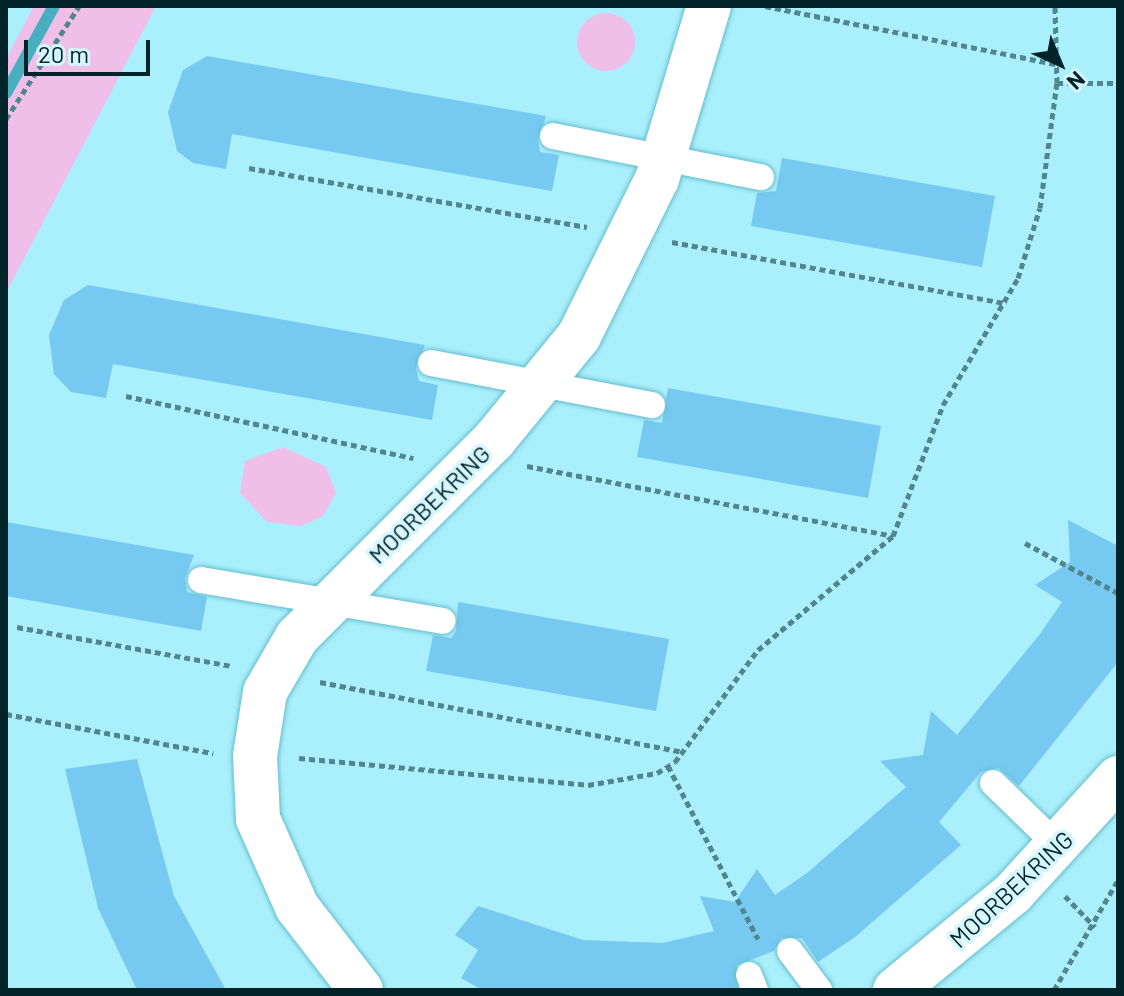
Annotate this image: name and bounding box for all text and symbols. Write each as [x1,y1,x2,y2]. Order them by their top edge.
scale bar [28,24,154,74]
north arrow [1020,24,1100,104]
text: 20 m [38,39,89,68]
text: N [1062,67,1091,96]
street label: MOORBEKRING [362,439,496,569]
street label: MOORBEKRING [943,825,1079,953]

